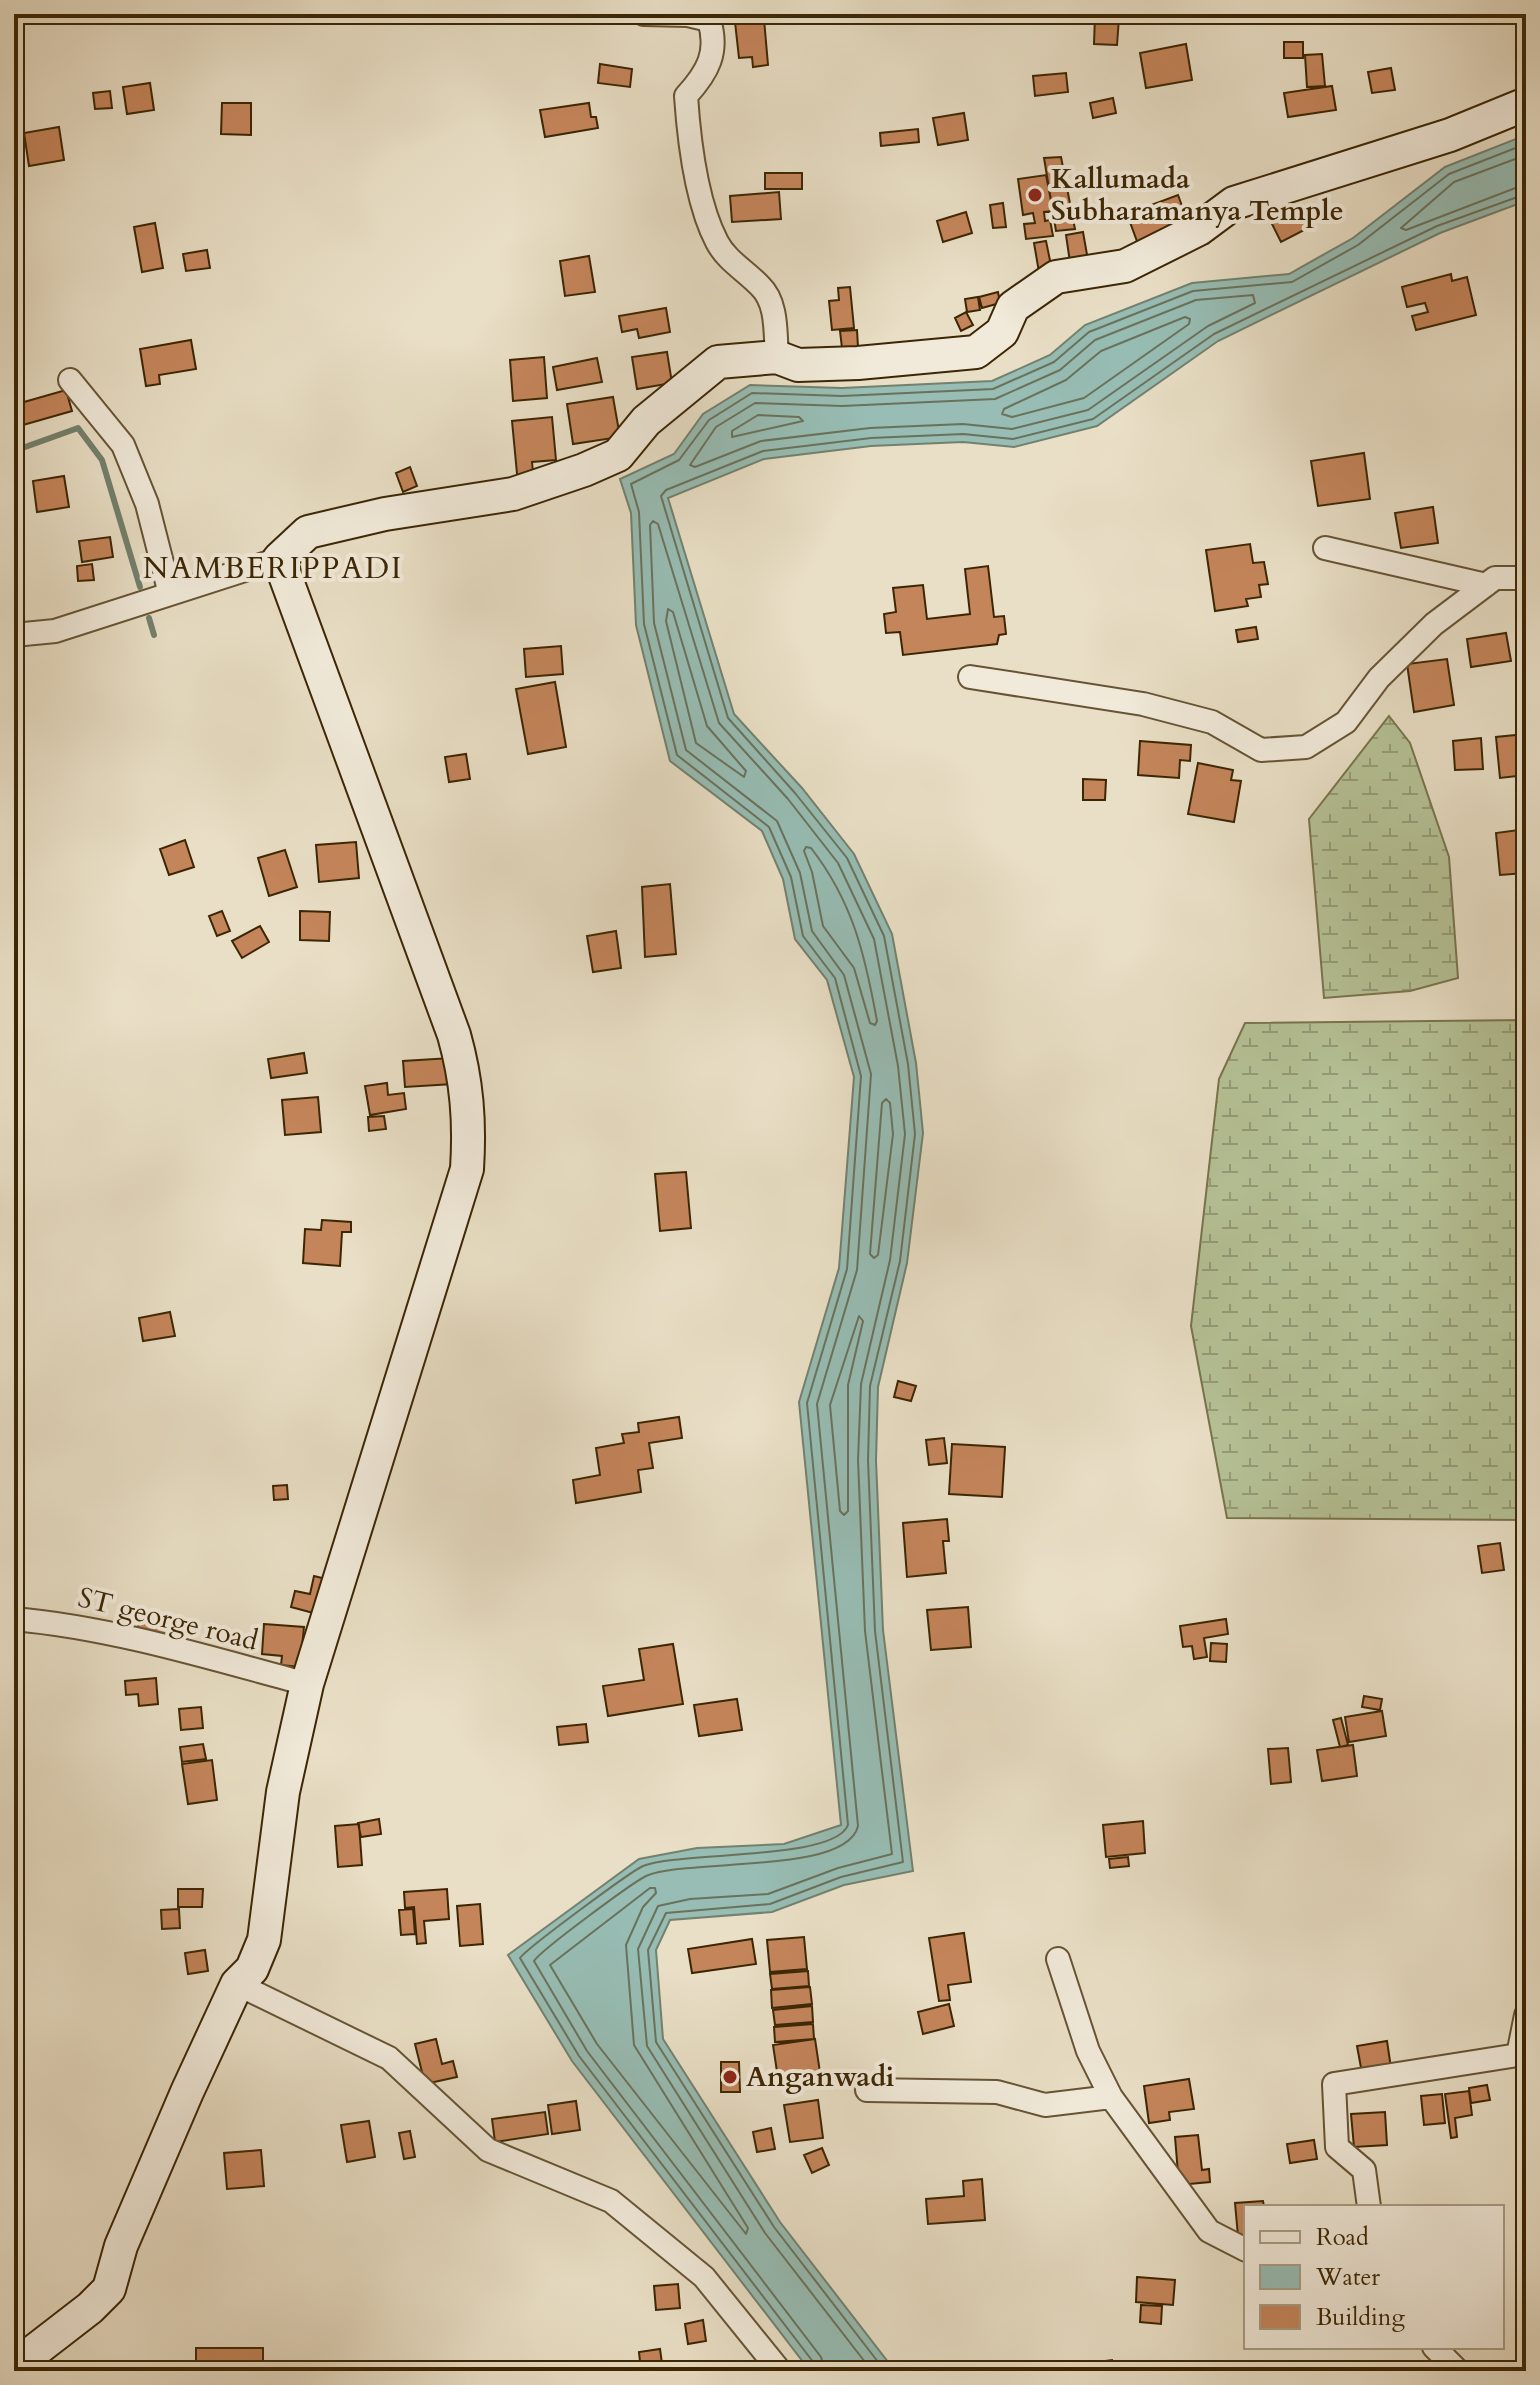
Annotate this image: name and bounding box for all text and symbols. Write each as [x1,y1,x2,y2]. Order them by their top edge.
place label: Kallumada Subharamanya Temple [1051,160,1344,230]
marker: Kallumada Subharamanya Temple [1026,186,1044,204]
district label: NAMBERIPPADI [143,548,403,589]
street label: ST george road [74,1578,262,1660]
place label: Anganwadi [746,2058,894,2096]
marker: Anganwadi [721,2068,739,2086]
legend [1244,2205,1504,2349]
text: Road [1316,2221,1369,2254]
text: Water [1315,2261,1380,2294]
text: Building [1316,2301,1406,2334]

